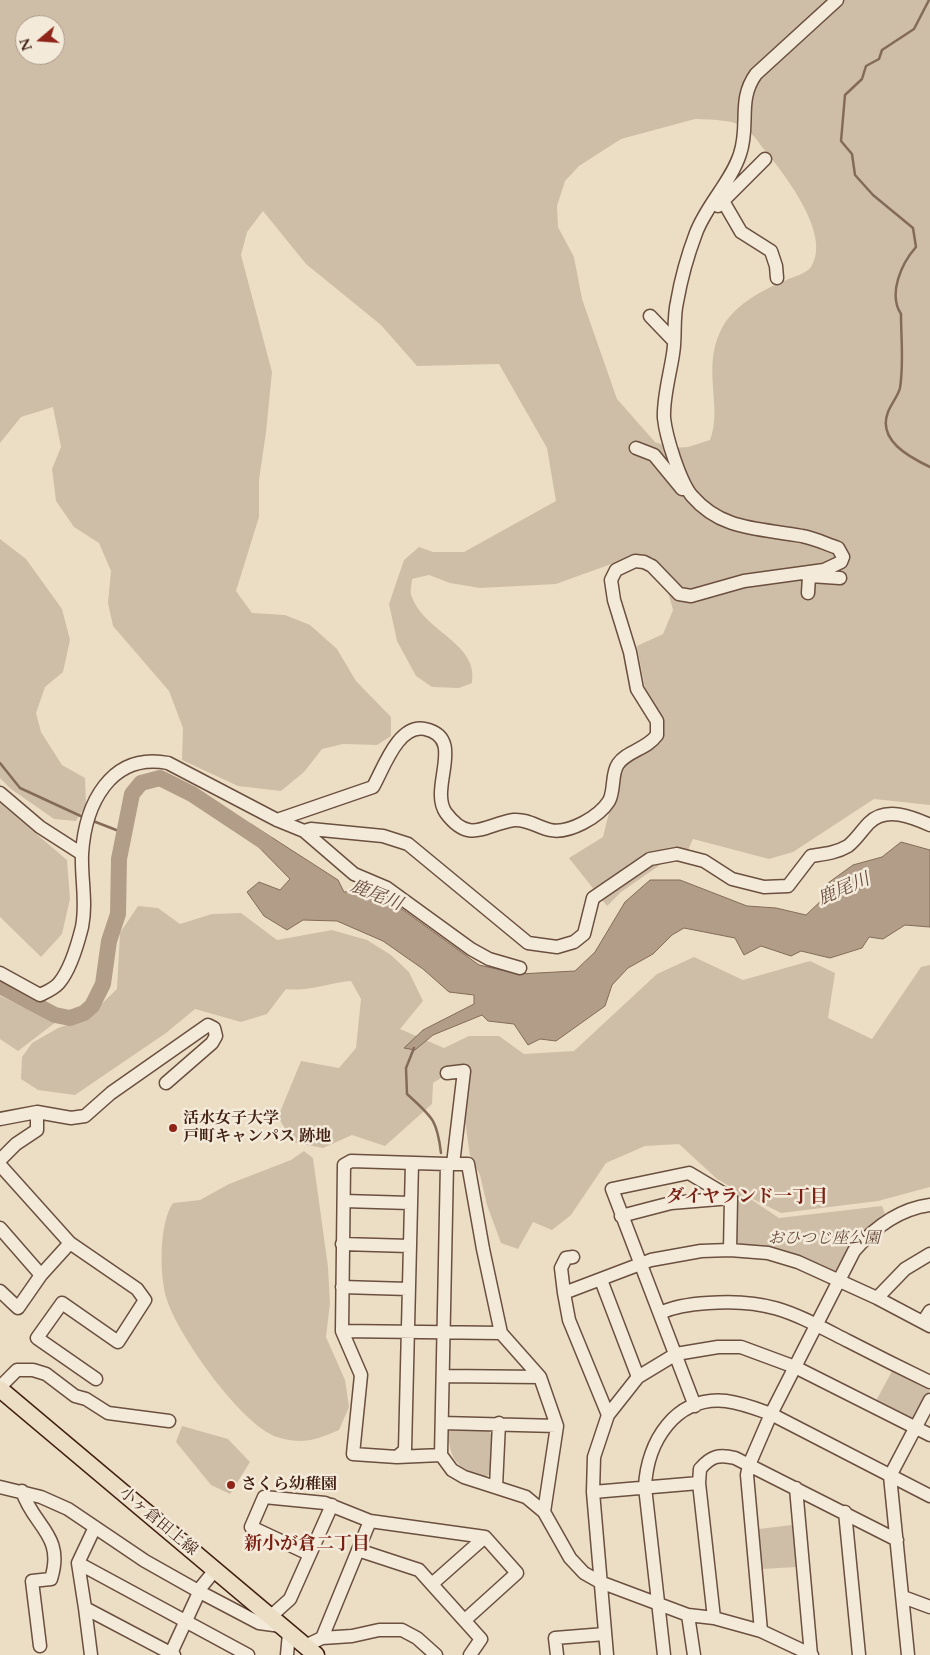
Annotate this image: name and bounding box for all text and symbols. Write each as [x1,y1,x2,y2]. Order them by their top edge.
north arrow [15,15,65,65]
text: N [15,36,37,53]
water label: 鹿尾川 [815,870,873,910]
water label: 鹿尾川 [347,876,405,916]
place label: 活水女子大学 戸町キャンパス 跡地 [183,1109,331,1147]
marker: 活水女子大学 戸町キャンパス 跡地 [167,1122,179,1134]
district label: ダイヤランド一丁目 [666,1187,828,1209]
park label: おひつじ座公園 [768,1229,880,1249]
place label: さくら幼稚園 [241,1475,337,1495]
marker: さくら幼稚園 [225,1479,237,1491]
street label: 小ヶ倉田上線 [115,1484,201,1560]
district label: 新小が倉二丁目 [244,1534,370,1556]

